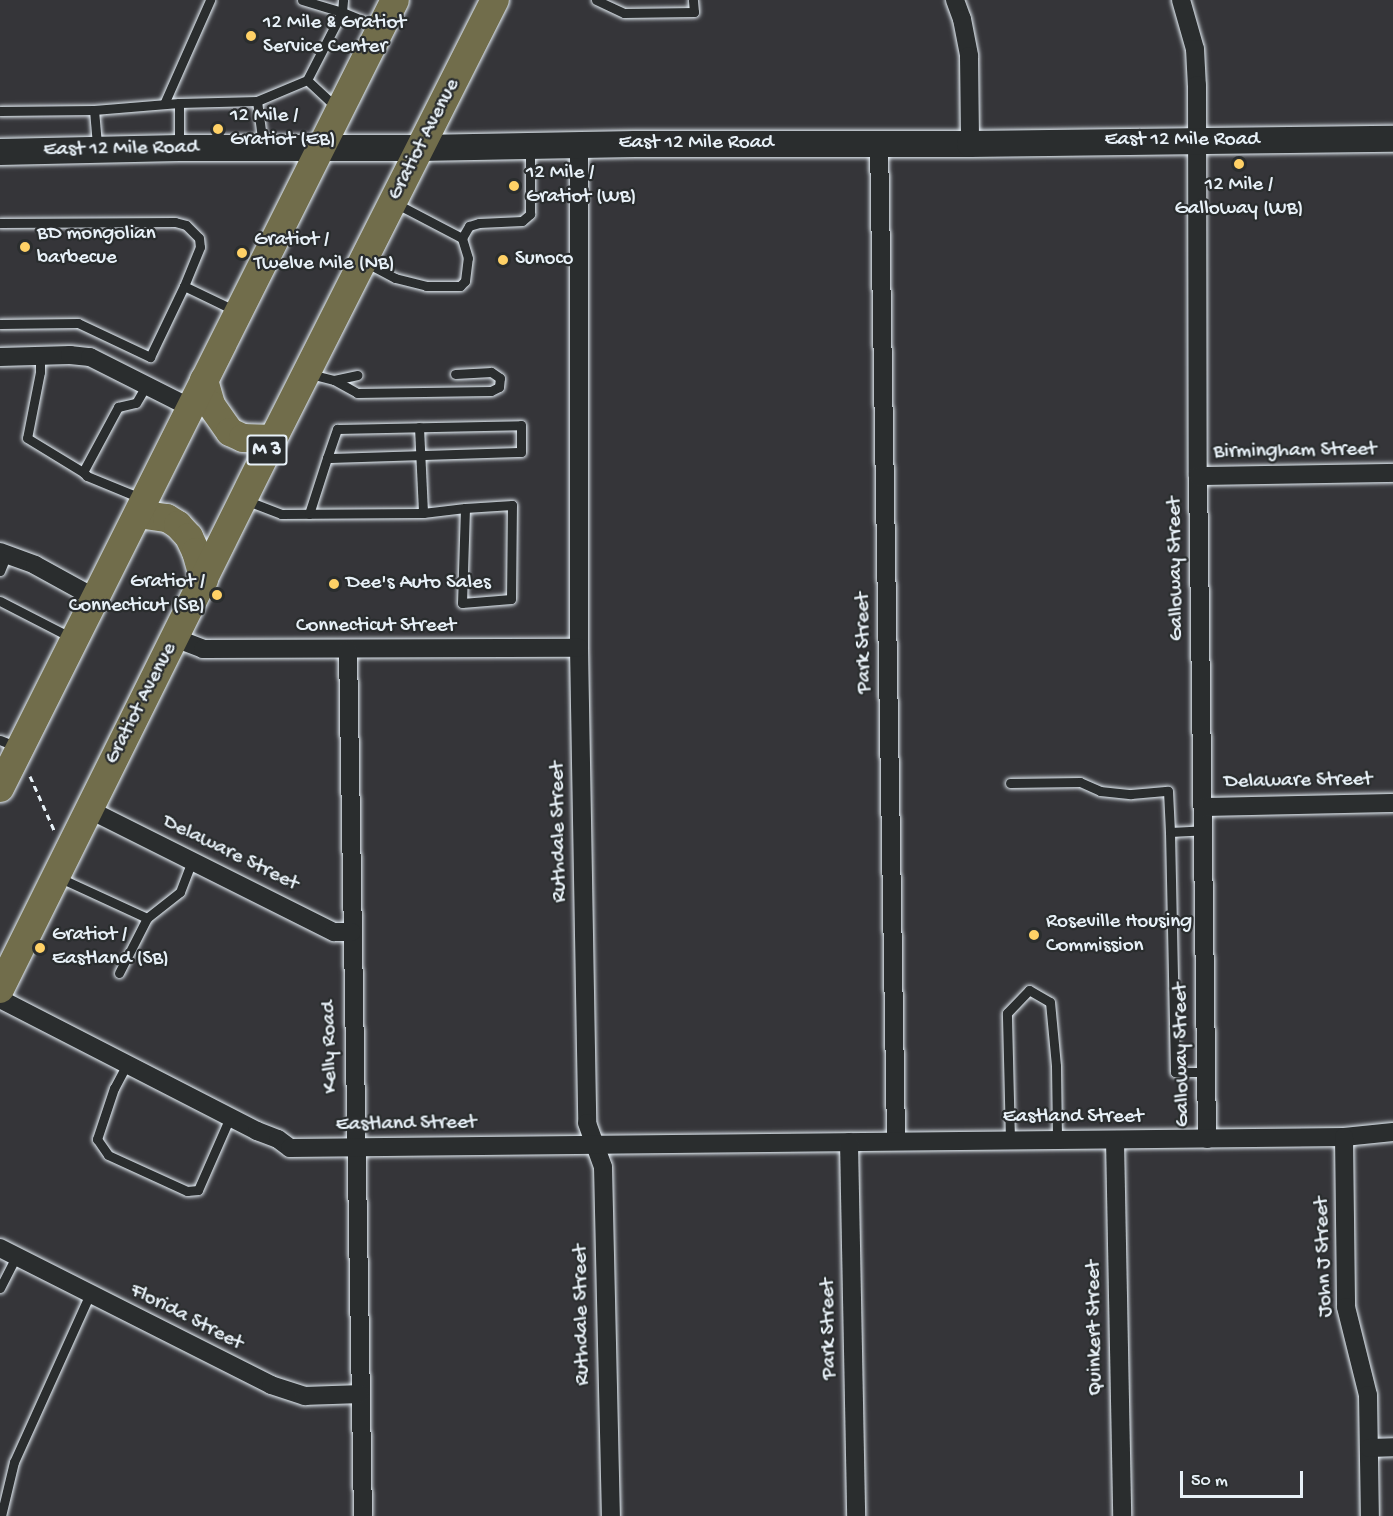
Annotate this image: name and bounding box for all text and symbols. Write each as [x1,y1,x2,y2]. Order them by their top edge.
place label: 12 Mile & Gratiot Service Center [263,11,406,61]
marker: 12 Mile & Gratiot Service Center [244,29,258,43]
street label: Gratiot Avenue [384,75,466,205]
place label: 12 Mile / Gratiot (EB) [230,104,336,154]
marker: 12 Mile / Gratiot (EB) [211,122,225,136]
street label: East 12 Mile Road [1104,128,1260,154]
street label: East 12 Mile Road [618,131,774,157]
street label: East 12 Mile Road [43,136,199,164]
marker: 12 Mile / Galloway (WB) [1232,157,1246,171]
place label: 12 Mile / Gratiot (WB) [526,161,636,211]
place label: 12 Mile / Galloway (WB) [1175,173,1303,223]
marker: 12 Mile / Gratiot (WB) [507,179,521,193]
place label: BD mongolian barbecue [37,222,156,272]
place label: Gratiot / Twelve Mile (NB) [254,228,395,278]
marker: BD mongolian barbecue [18,240,32,254]
marker: Gratiot / Twelve Mile (NB) [235,246,249,260]
place label: Sunoco [515,247,574,273]
marker: Sunoco [496,253,510,267]
road number: M 3 [246,433,288,467]
street label: Birmingham Street [1213,438,1377,466]
street label: Galloway Street [1163,497,1191,641]
place label: Gratiot / Connecticut (SB) [69,570,205,620]
place label: Dee's Auto Sales [346,571,491,597]
marker: Dee's Auto Sales [327,577,341,591]
marker: Gratiot / Connecticut (SB) [210,588,224,602]
street label: Park Street [852,592,878,694]
street label: Connecticut Street [296,614,456,640]
street label: Gratiot Avenue [101,639,183,769]
street label: Ruthdale Street [546,761,574,903]
street label: Delaware Street [1224,768,1372,796]
street label: Delaware Street [158,810,302,898]
place label: Roseville Housing Commission [1046,910,1192,960]
place label: Gratiot / Eastland (SB) [52,923,169,973]
marker: Roseville Housing Commission [1027,928,1041,942]
marker: Gratiot / Eastland (SB) [33,941,47,955]
street label: Galloway Street [1169,983,1197,1127]
street label: Kelly Road [318,1000,344,1094]
street label: Eastland Street [1003,1105,1143,1131]
street label: Eastland Street [336,1111,476,1139]
street label: John J Street [1310,1196,1340,1318]
street label: Ruthdale Street [569,1244,597,1386]
street label: Quinkert Street [1082,1260,1110,1396]
street label: Park Street [817,1278,843,1380]
street label: Florida Street [125,1279,247,1357]
scale bar [1183,1459,1306,1497]
text: 50 m [1191,1471,1228,1492]

